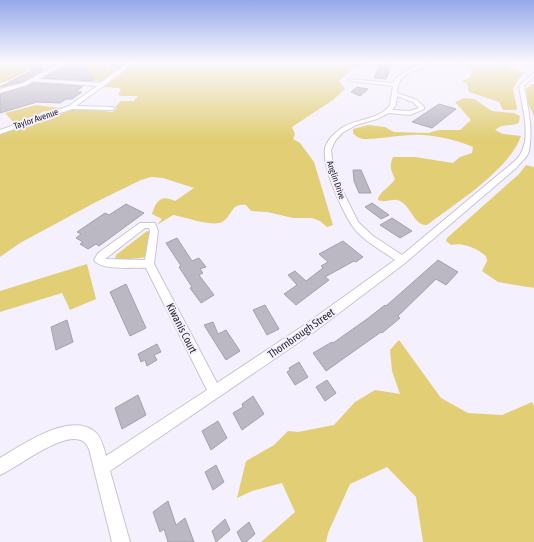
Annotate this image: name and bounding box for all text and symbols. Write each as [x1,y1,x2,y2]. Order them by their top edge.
street label: Taylor Avenue [12,107,60,131]
street label: Anglin Drive [325,159,347,201]
street label: Kiwanis Court [164,301,200,355]
street label: Thornbrough Street [265,306,337,360]

